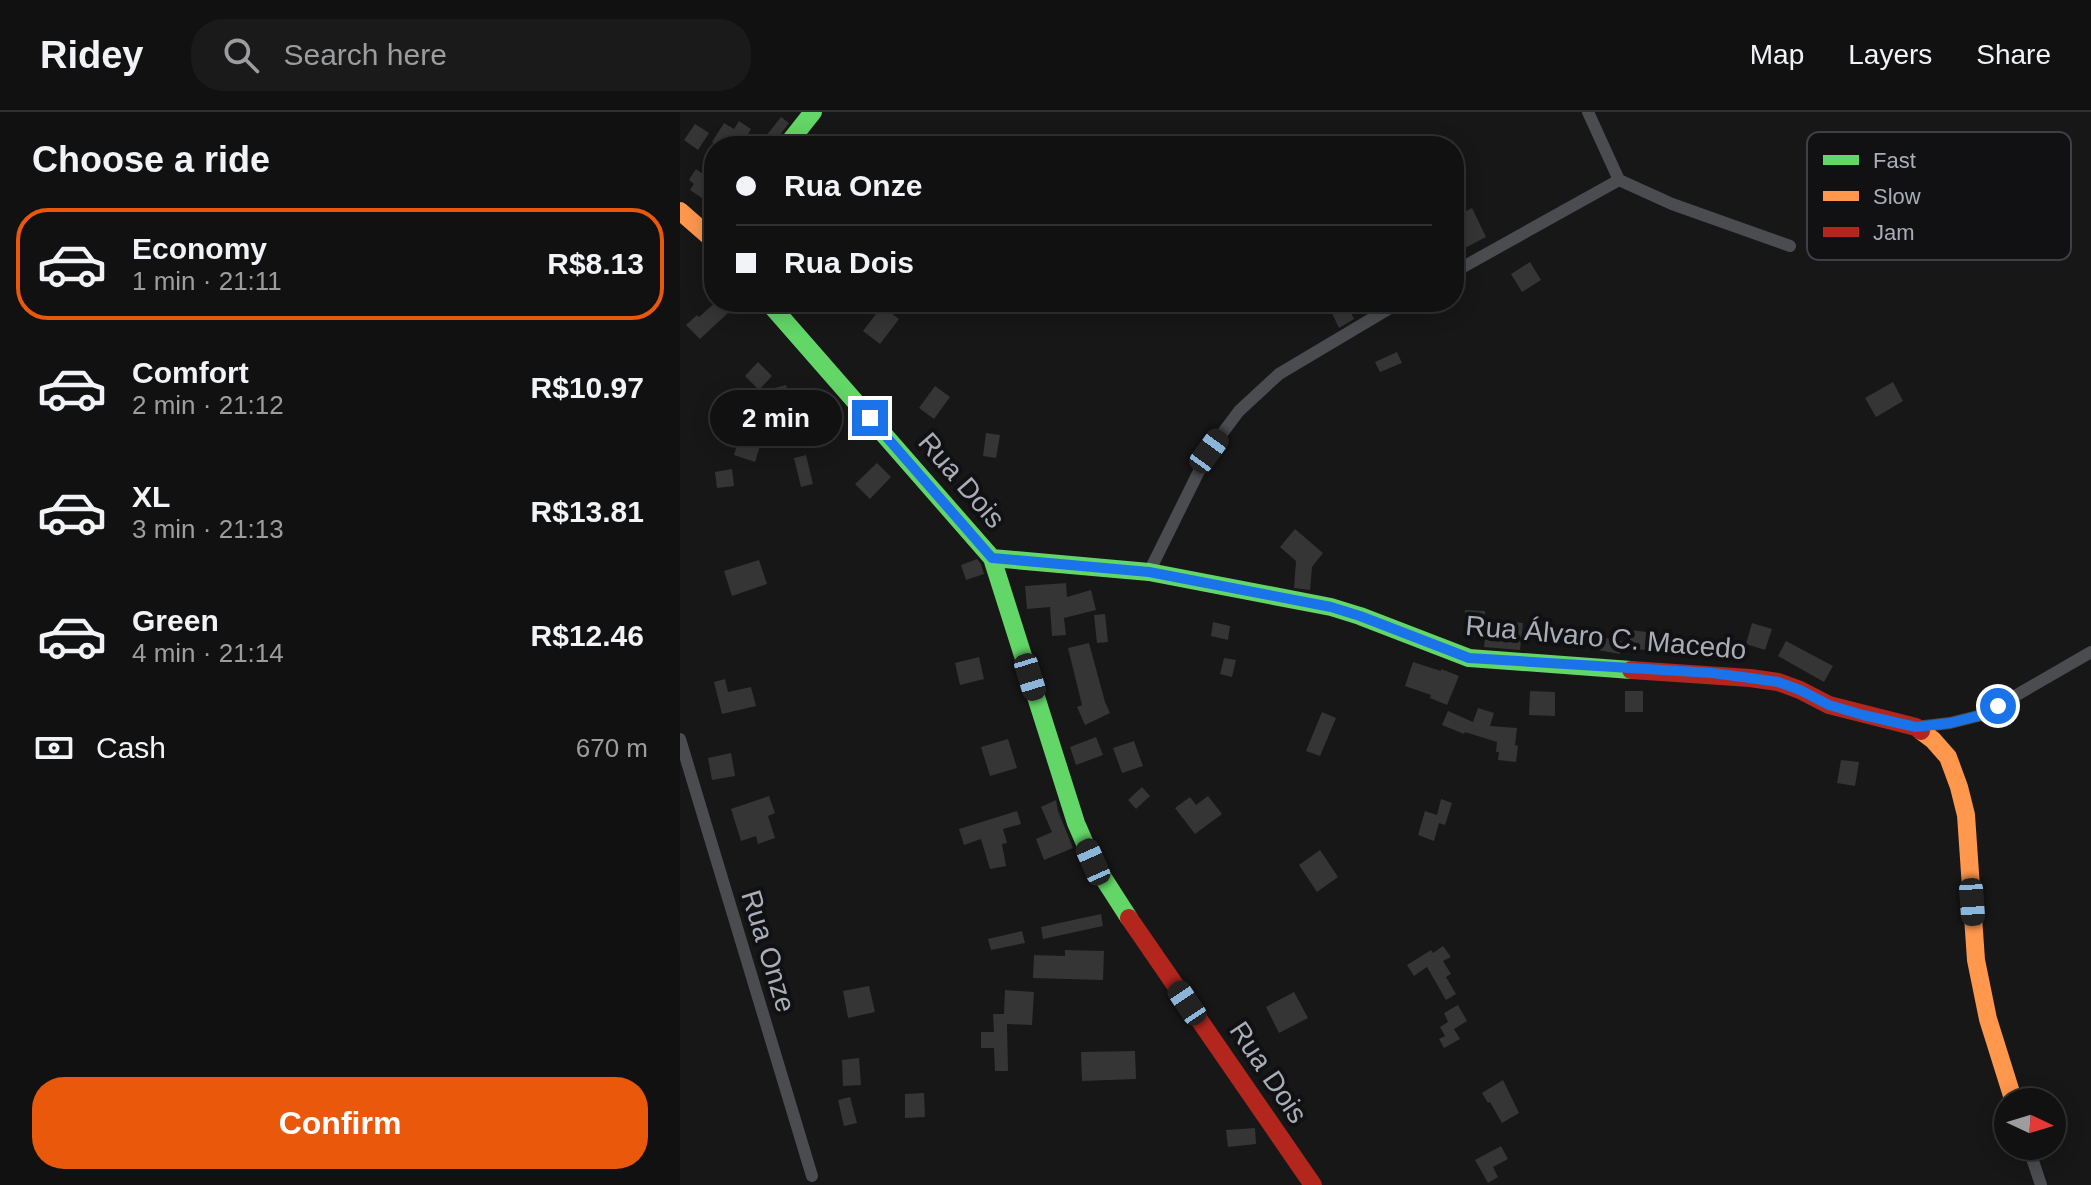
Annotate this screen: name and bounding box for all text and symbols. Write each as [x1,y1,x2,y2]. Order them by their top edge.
search box [191,19,751,91]
icon: search [219,33,263,77]
text: Ridey [40,34,143,76]
text: Search here [283,38,447,71]
text: Map [1750,39,1804,70]
text: Layers [1848,39,1932,70]
text: Share [1976,39,2051,70]
legend [1807,132,2071,260]
text: Choose a ride [32,139,270,180]
text: Fast [1873,148,1916,173]
text: Rua Onze [784,169,922,202]
text: Slow [1873,184,1921,209]
text: Jam [1873,220,1915,245]
icon: car [36,228,108,300]
text: Economy [132,232,267,265]
text: Rua Dois [784,246,914,279]
text: R$8.13 [547,247,644,280]
text: 1 min · 21:11 [132,266,282,296]
icon: car [36,352,108,424]
text: Comfort [132,356,249,389]
text: R$10.97 [531,371,644,404]
text: 2 min · 21:12 [132,390,284,420]
callout: 2 min [710,390,842,446]
route end [852,400,888,436]
text: 2 min [742,403,810,433]
car [1185,425,1233,477]
street label: Rua Dois [912,427,1011,534]
icon: car [36,476,108,548]
text: XL [132,480,170,513]
text: R$13.81 [531,495,644,528]
text: 3 min · 21:13 [132,514,284,544]
icon: car [36,600,108,672]
text: Green [132,604,219,637]
street label: Rua Álvaro C. Macedo [1464,610,1748,665]
text: R$12.46 [531,619,644,652]
text: 4 min · 21:14 [132,638,284,668]
car [1012,651,1048,703]
route start [1980,688,2016,724]
icon: cash [32,726,76,770]
text: Cash [96,731,166,764]
text: 670 m [576,733,648,763]
car [1072,835,1114,889]
car [1958,877,1986,927]
street label: Rua Onze [735,886,802,1016]
car [1164,976,1210,1030]
street label: Rua Dois [1224,1016,1314,1129]
button: Confirm [32,1077,648,1169]
north arrow [1994,1088,2066,1160]
map controls [1994,1088,2066,1160]

